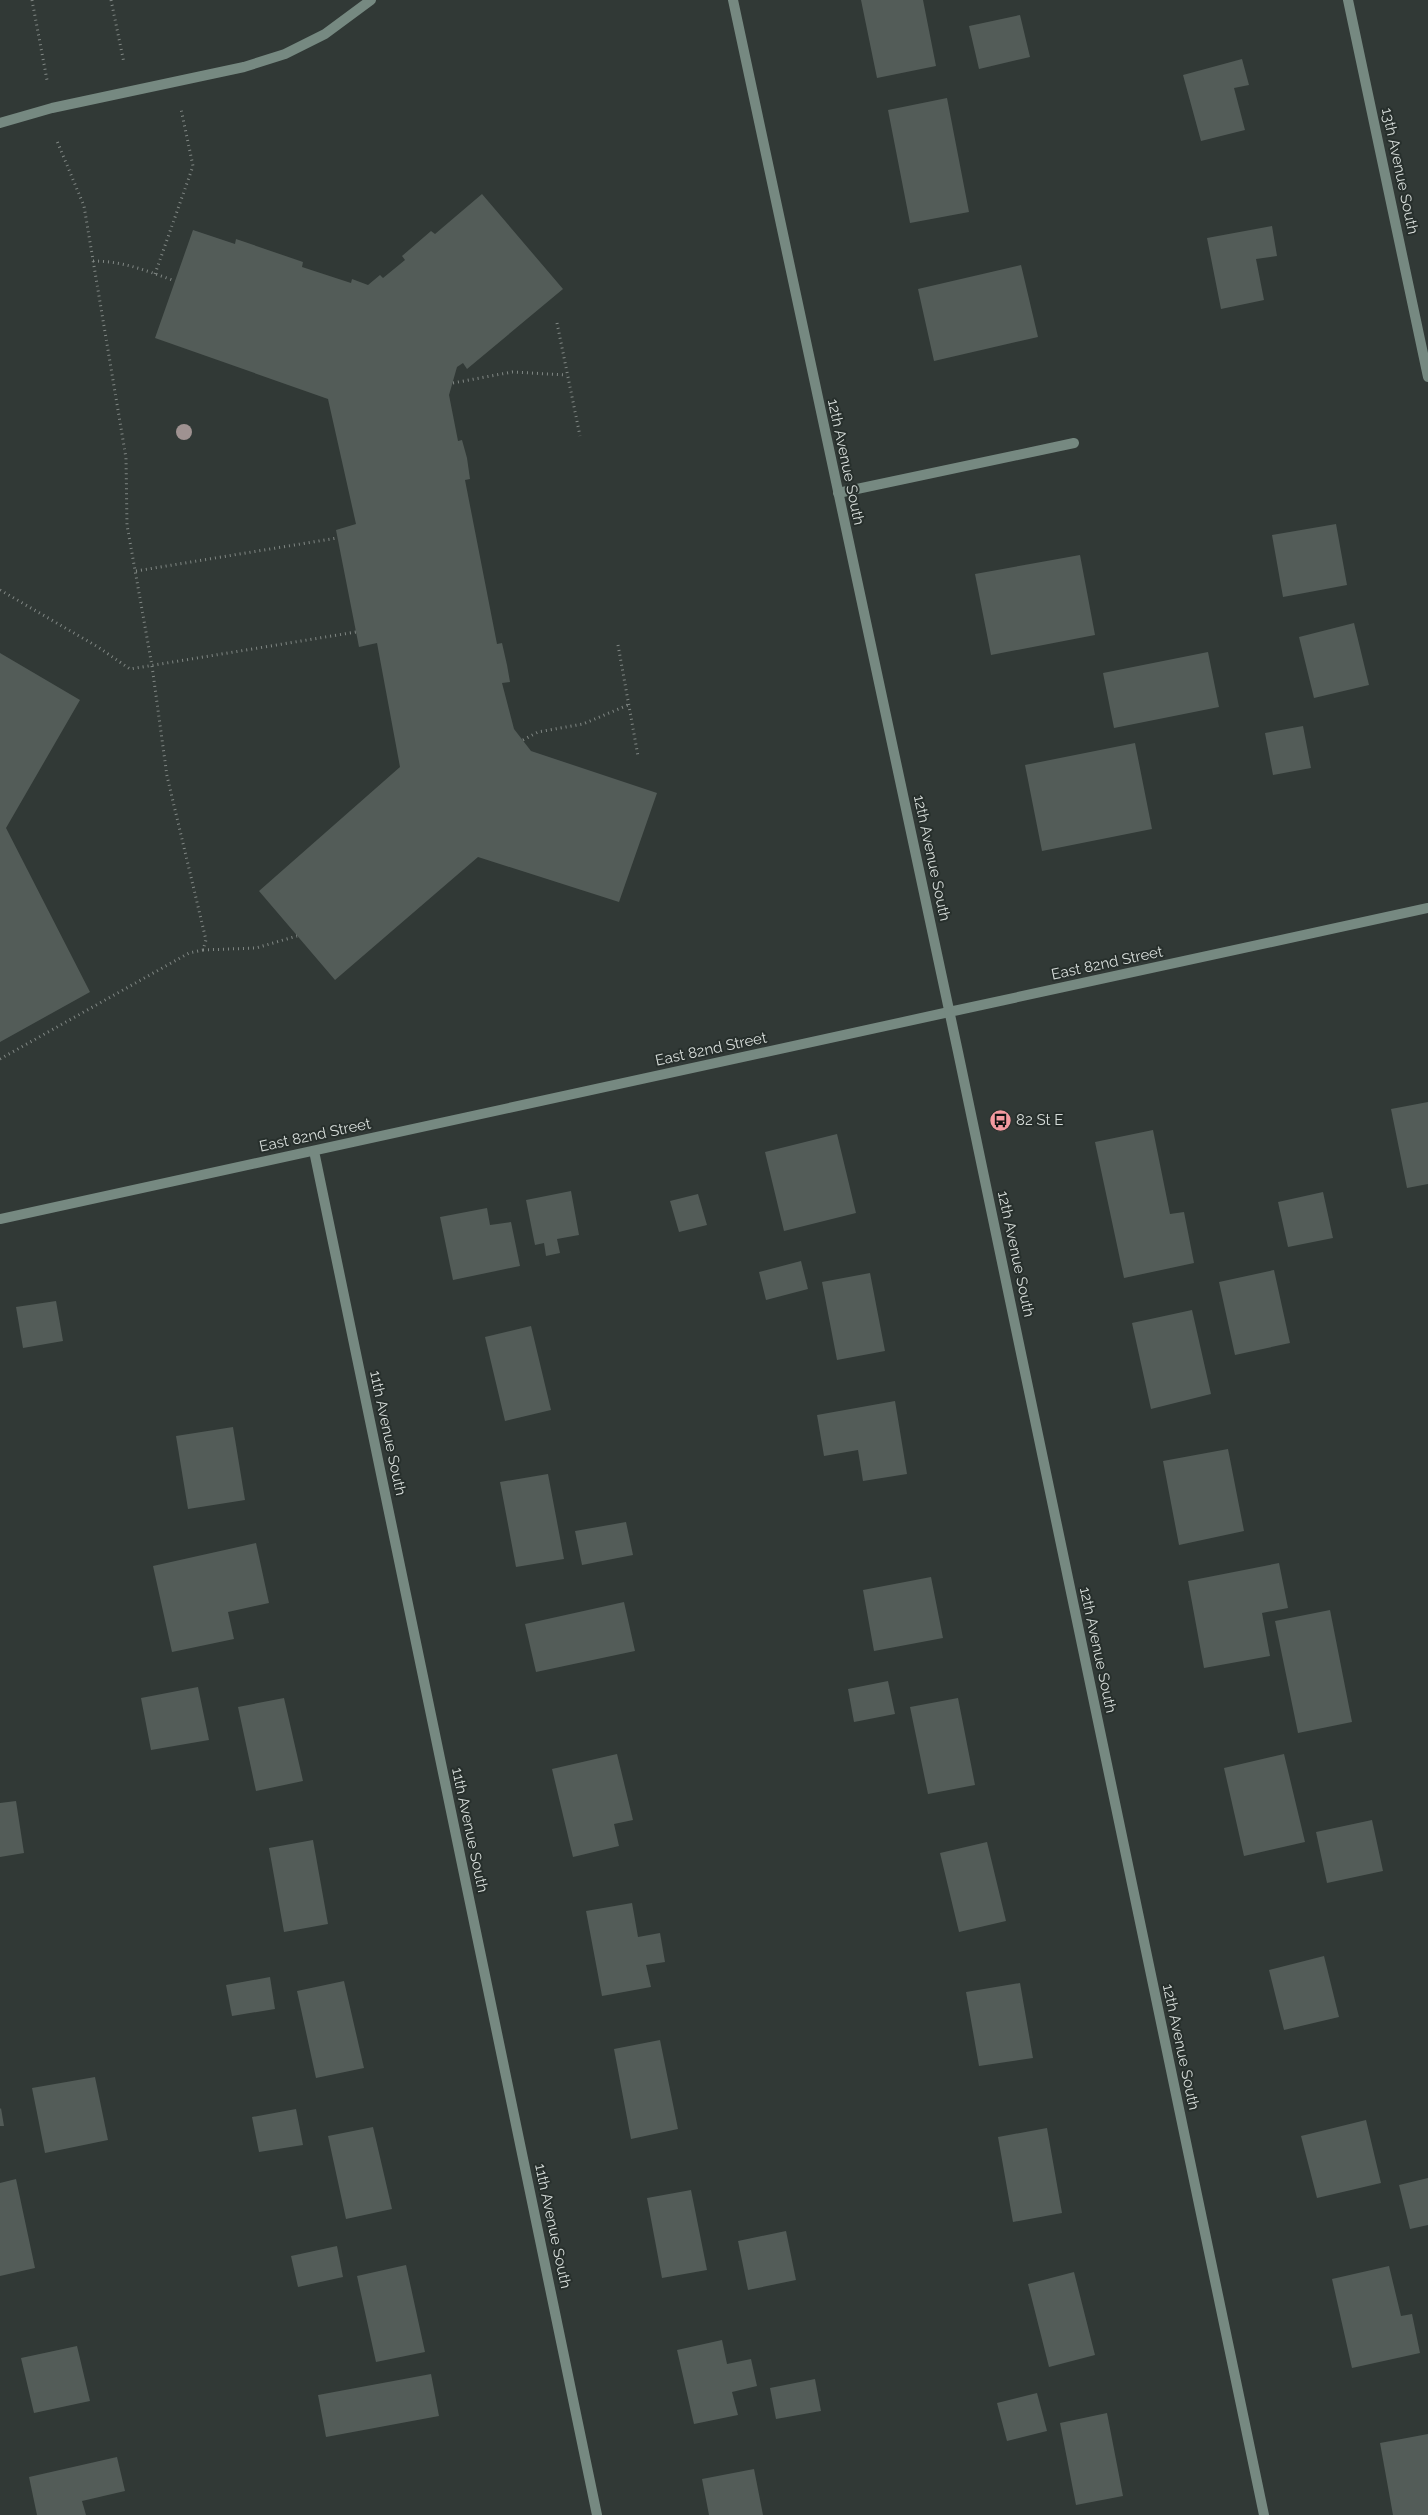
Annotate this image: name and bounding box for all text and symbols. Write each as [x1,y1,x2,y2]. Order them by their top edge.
street label: 13th Avenue South [1378,106,1422,236]
street label: 12th Avenue South [824,397,868,527]
street label: 12th Avenue South [910,793,954,923]
street label: East 82nd Street [1050,942,1164,984]
street label: East 82nd Street [654,1028,768,1070]
bus stop icon: 82 St E [988,1108,1012,1132]
place label: 82 St E [1016,1111,1064,1129]
street label: East 82nd Street [258,1114,372,1156]
street label: 12th Avenue South [994,1189,1038,1319]
street label: 11th Avenue South [366,1369,410,1497]
street label: 12th Avenue South [1076,1585,1120,1715]
street label: 11th Avenue South [448,1766,492,1894]
street label: 12th Avenue South [1159,1982,1203,2112]
street label: 11th Avenue South [531,2162,575,2290]

